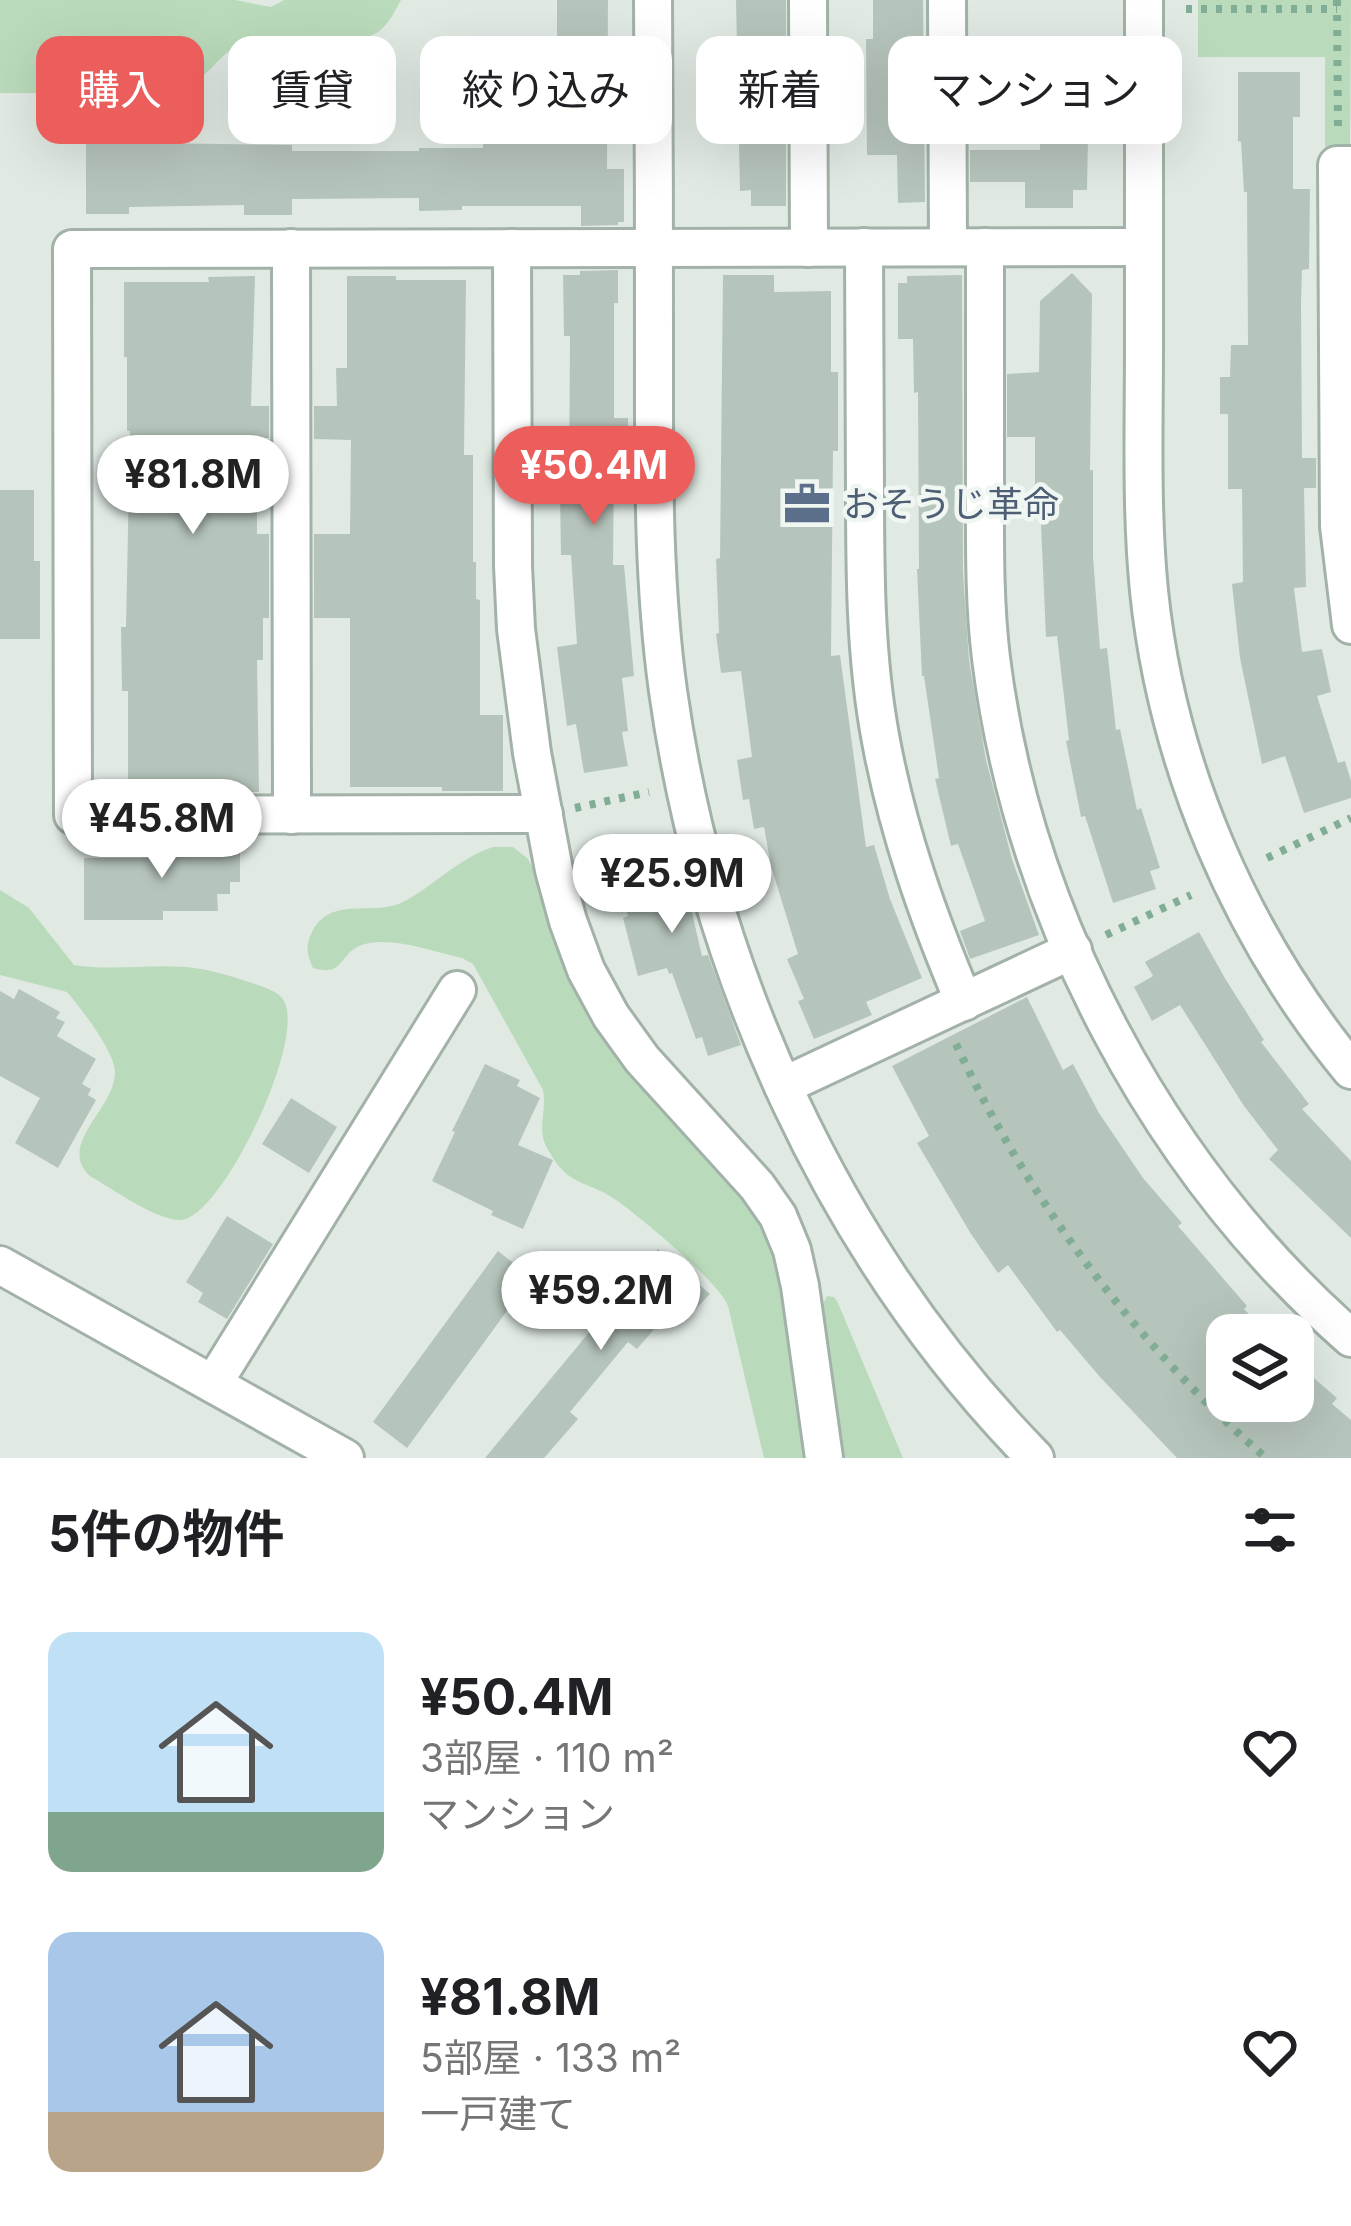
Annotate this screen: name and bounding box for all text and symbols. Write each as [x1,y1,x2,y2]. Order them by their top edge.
chip: 購入 [36,36,204,144]
chip: 賃貸 [228,36,396,144]
chip: 絞り込み [420,36,672,144]
chip: 新着 [696,36,864,144]
chip: マンション [888,36,1182,144]
pin: ¥50.4M [496,426,692,528]
pin: ¥81.8M [95,435,291,537]
text: ¥50.4M [520,441,668,488]
text: ¥81.8M [124,450,262,497]
office icon: おそうじ革命 [782,479,832,529]
place label: おそうじ革命 [843,482,1059,526]
pin: ¥45.8M [64,779,260,881]
text: ¥45.8M [89,794,235,841]
pin: ¥25.9M [574,834,770,936]
text: ¥25.9M [599,849,745,896]
pin: ¥59.2M [503,1251,699,1353]
text: ¥59.2M [528,1266,674,1313]
map controls [1206,1314,1314,1422]
button: layers [1206,1314,1314,1422]
icon: filters [1237,1497,1303,1563]
text: 5件の物件 [48,1503,285,1564]
text: ¥50.4M [420,1666,614,1727]
icon: home [144,1680,288,1824]
icon: heart [1237,1719,1303,1785]
text: 3部屋 · 110 m² [420,1734,674,1781]
text: マンション [420,1790,615,1837]
text: ¥81.8M [420,1966,601,2027]
icon: home [144,1980,288,2124]
icon: heart [1237,2019,1303,2085]
text: 5部屋 · 133 m² [420,2034,681,2081]
text: 一戸建て [420,2090,576,2137]

